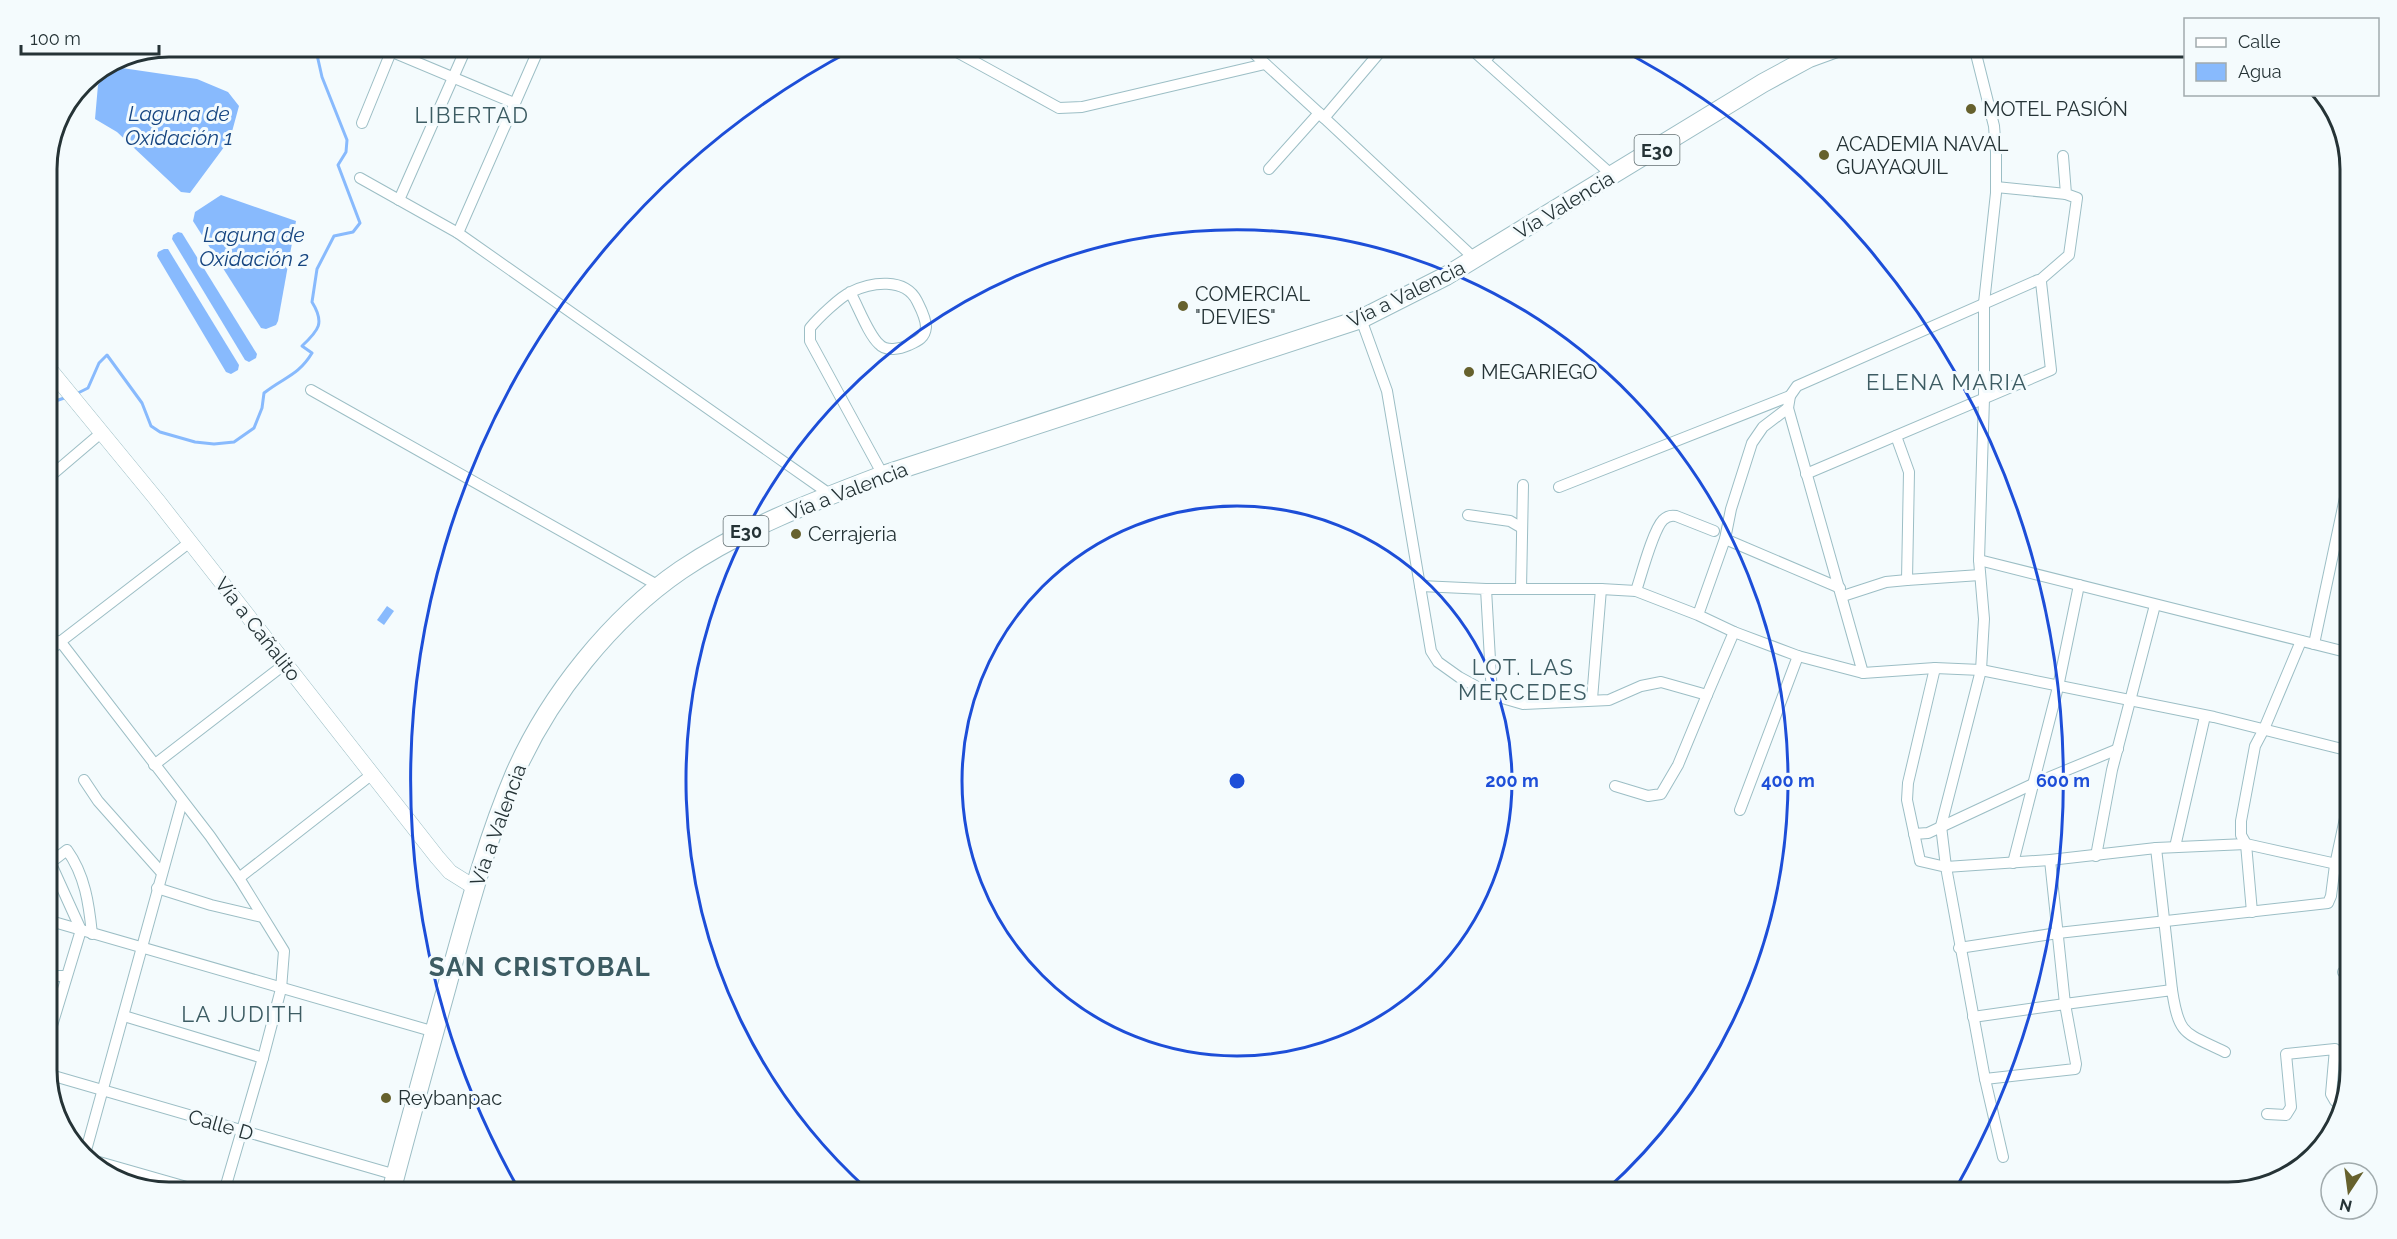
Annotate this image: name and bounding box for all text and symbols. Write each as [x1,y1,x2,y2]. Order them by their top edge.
scale bar [21,18,159,56]
legend [2184,18,2379,96]
text: 100 m [30,28,81,49]
text: Calle [2238,31,2281,52]
text: Agua [2238,61,2282,82]
place label: MOTEL PASIÓN [1983,97,2128,121]
water label: Laguna de Oxidación 1 [125,101,233,150]
district label: LIBERTAD [414,102,530,128]
marker: MOTEL PASIÓN [1964,102,1978,116]
place label: ACADEMIA NAVAL GUAYAQUIL [1836,132,2009,179]
road number: E30 [1634,135,1680,165]
marker: ACADEMIA NAVAL GUAYAQUIL [1817,148,1831,162]
street label: Vía Valencia [1510,166,1618,244]
water label: Laguna de Oxidación 2 [199,222,309,271]
street label: Vía a Valencia [1343,255,1469,333]
place label: COMERCIAL "DEVIES" [1195,282,1311,329]
marker: COMERCIAL "DEVIES" [1176,299,1190,313]
place label: MEGARIEGO [1481,360,1598,384]
marker: MEGARIEGO [1462,365,1476,379]
district label: ELENA MARIA [1866,369,2028,395]
street label: Vía a Valencia [783,457,911,525]
road number: E30 [724,516,768,546]
place label: Cerrajeria [808,522,897,546]
marker: Cerrajeria [789,527,803,541]
street label: Vía a Cañalito [210,572,306,686]
district label: LOT. LAS MERCEDES [1458,654,1588,705]
street label: Vía a Valencia [465,761,531,889]
text: 200 m [1485,770,1539,791]
text: 400 m [1761,770,1815,791]
text: 600 m [2036,770,2090,791]
centre of rings [1227,771,1247,791]
district label: SAN CRISTOBAL [429,952,651,982]
district label: LA JUDITH [181,1001,305,1027]
place label: Reybanpac [398,1086,502,1110]
marker: Reybanpac [379,1091,393,1105]
street label: Calle D [186,1104,256,1146]
north arrow [2319,1161,2379,1221]
text: N [2338,1194,2354,1216]

